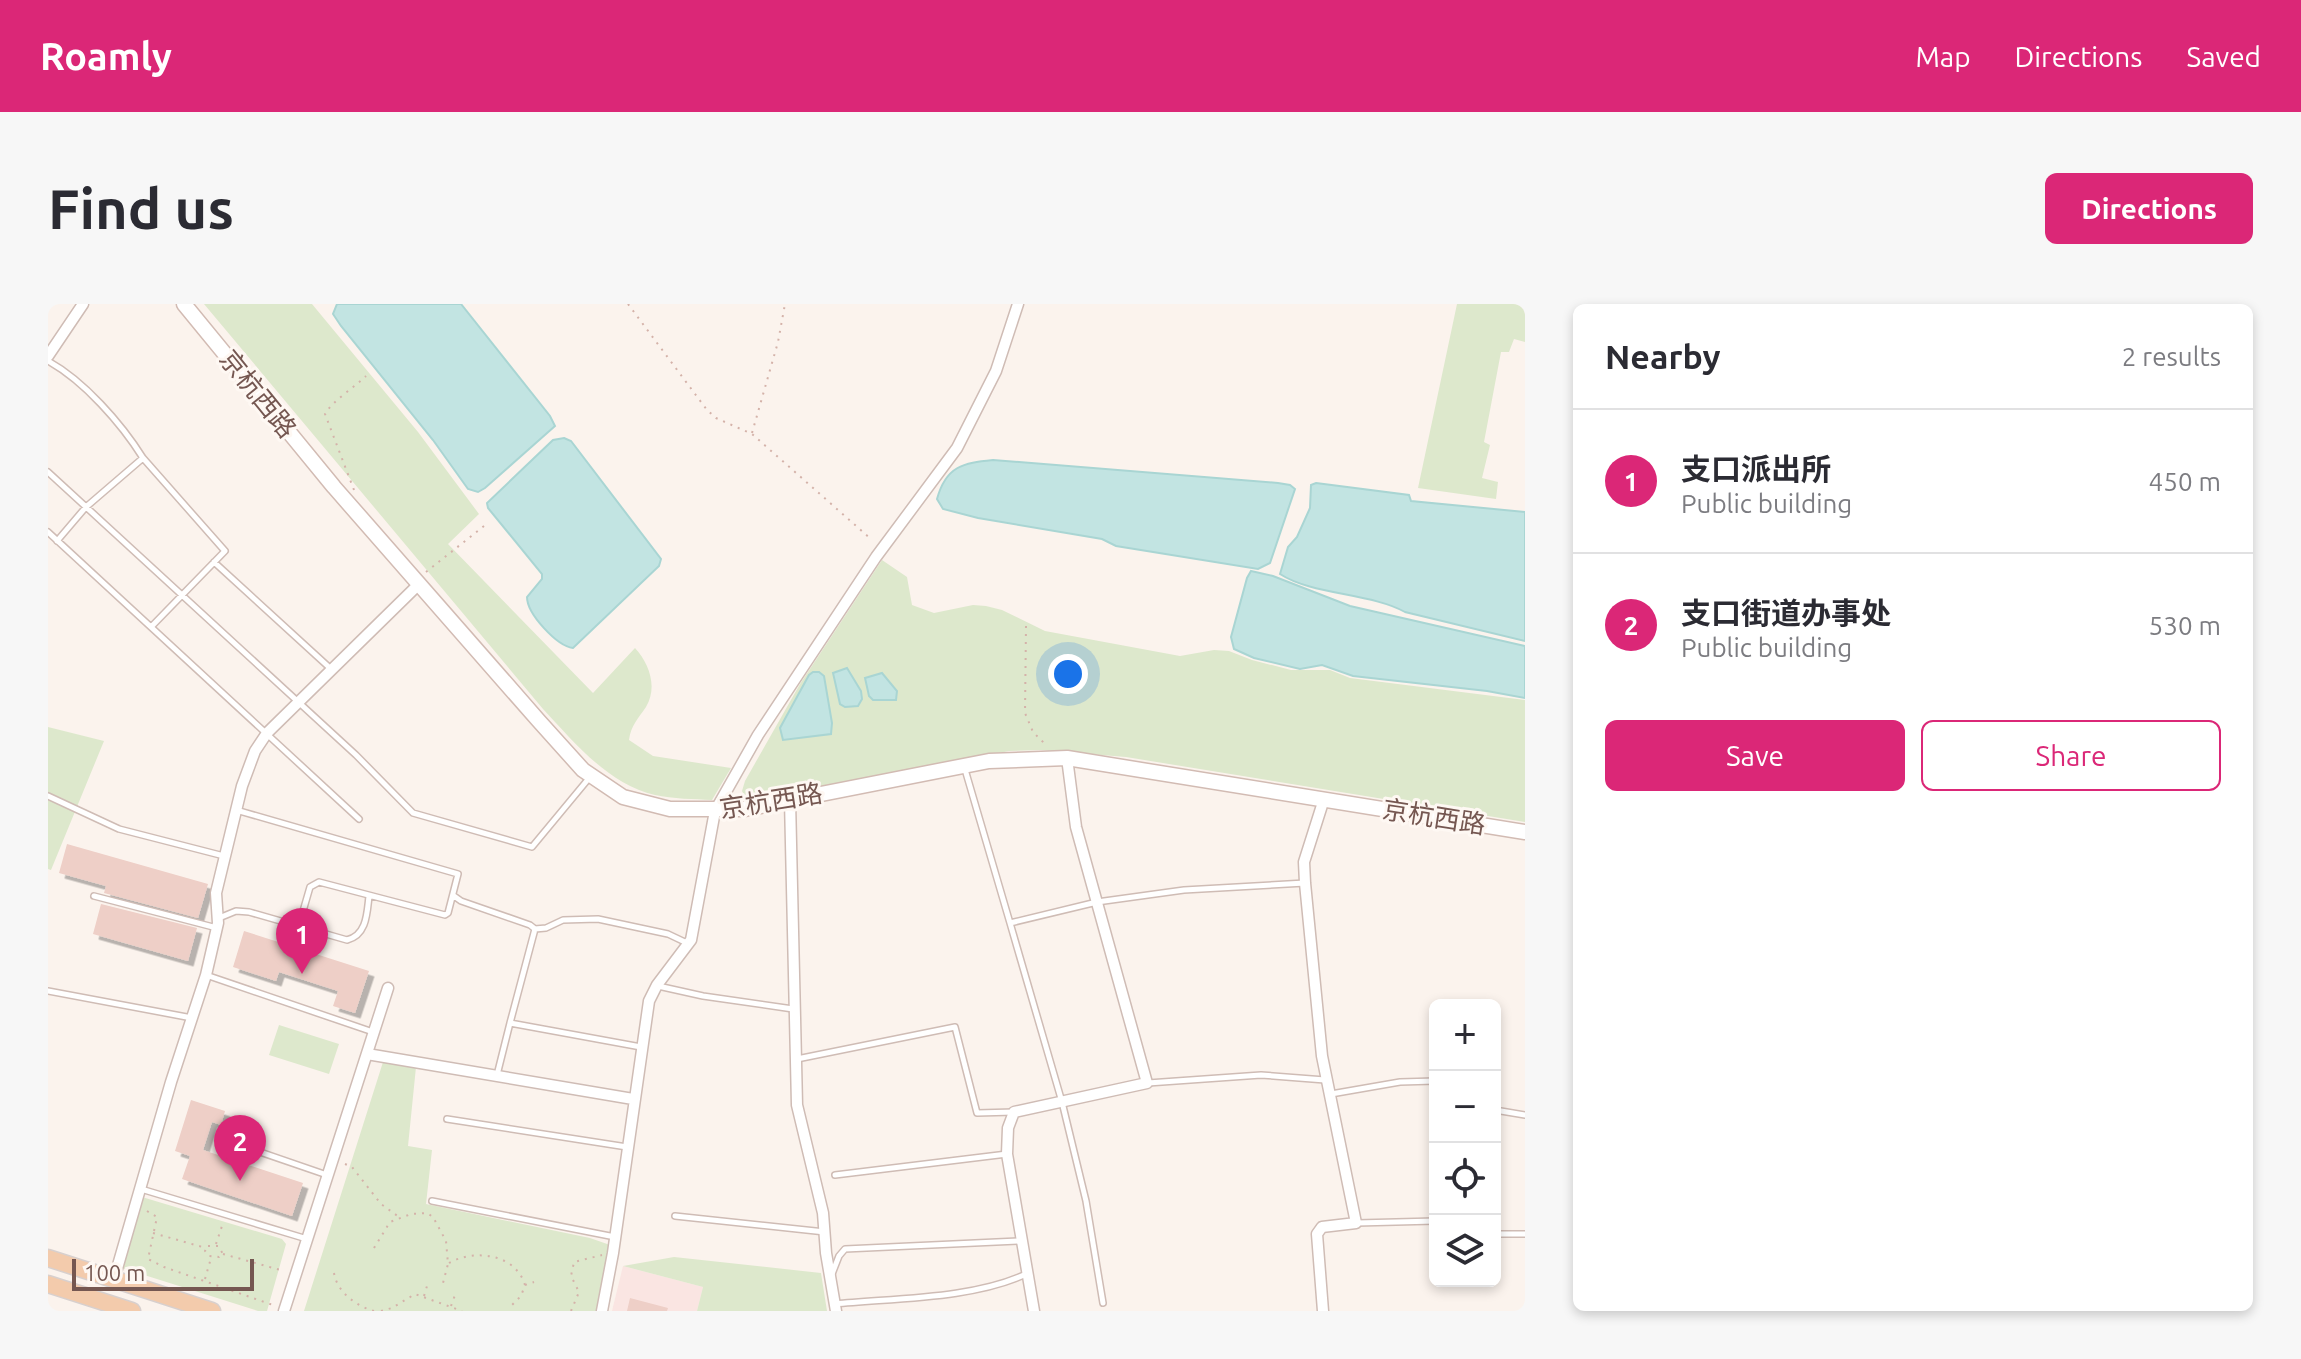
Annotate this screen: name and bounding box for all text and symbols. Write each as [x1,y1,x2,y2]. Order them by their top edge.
text: Roamly [40,35,172,77]
text: Map [1915,41,1971,72]
text: Directions [2015,41,2142,72]
text: Saved [2186,41,2261,72]
button: Directions [2045,173,2253,244]
text: Find us [48,177,234,240]
text: Nearby [1605,337,1720,375]
text: 2 results [2122,342,2221,371]
street label: 京杭西路 [214,344,302,443]
text: 支口派出所 [1681,452,1831,486]
text: 1 [1624,467,1638,496]
text: 450 m [2149,467,2221,496]
text: Public building [1681,489,1852,518]
text: 支口街道办事处 [1681,596,1891,630]
text: 2 [1624,611,1638,640]
text: 530 m [2149,611,2221,640]
text: Public building [1681,633,1852,662]
your location [1048,654,1088,694]
button: Save [1605,720,1905,791]
button: Share [1921,720,2221,791]
street label: 京杭西路 [717,778,825,823]
street label: 京杭西路 [1380,794,1488,839]
pin: 1 [276,908,328,974]
map controls [1429,999,1501,1287]
button: + [1429,999,1501,1071]
button: − [1429,1071,1501,1143]
pin: 2 [214,1115,266,1181]
button: locate [1429,1143,1501,1215]
button: layers [1429,1215,1501,1287]
scale bar [72,1255,254,1291]
text: 100 m [84,1260,145,1285]

